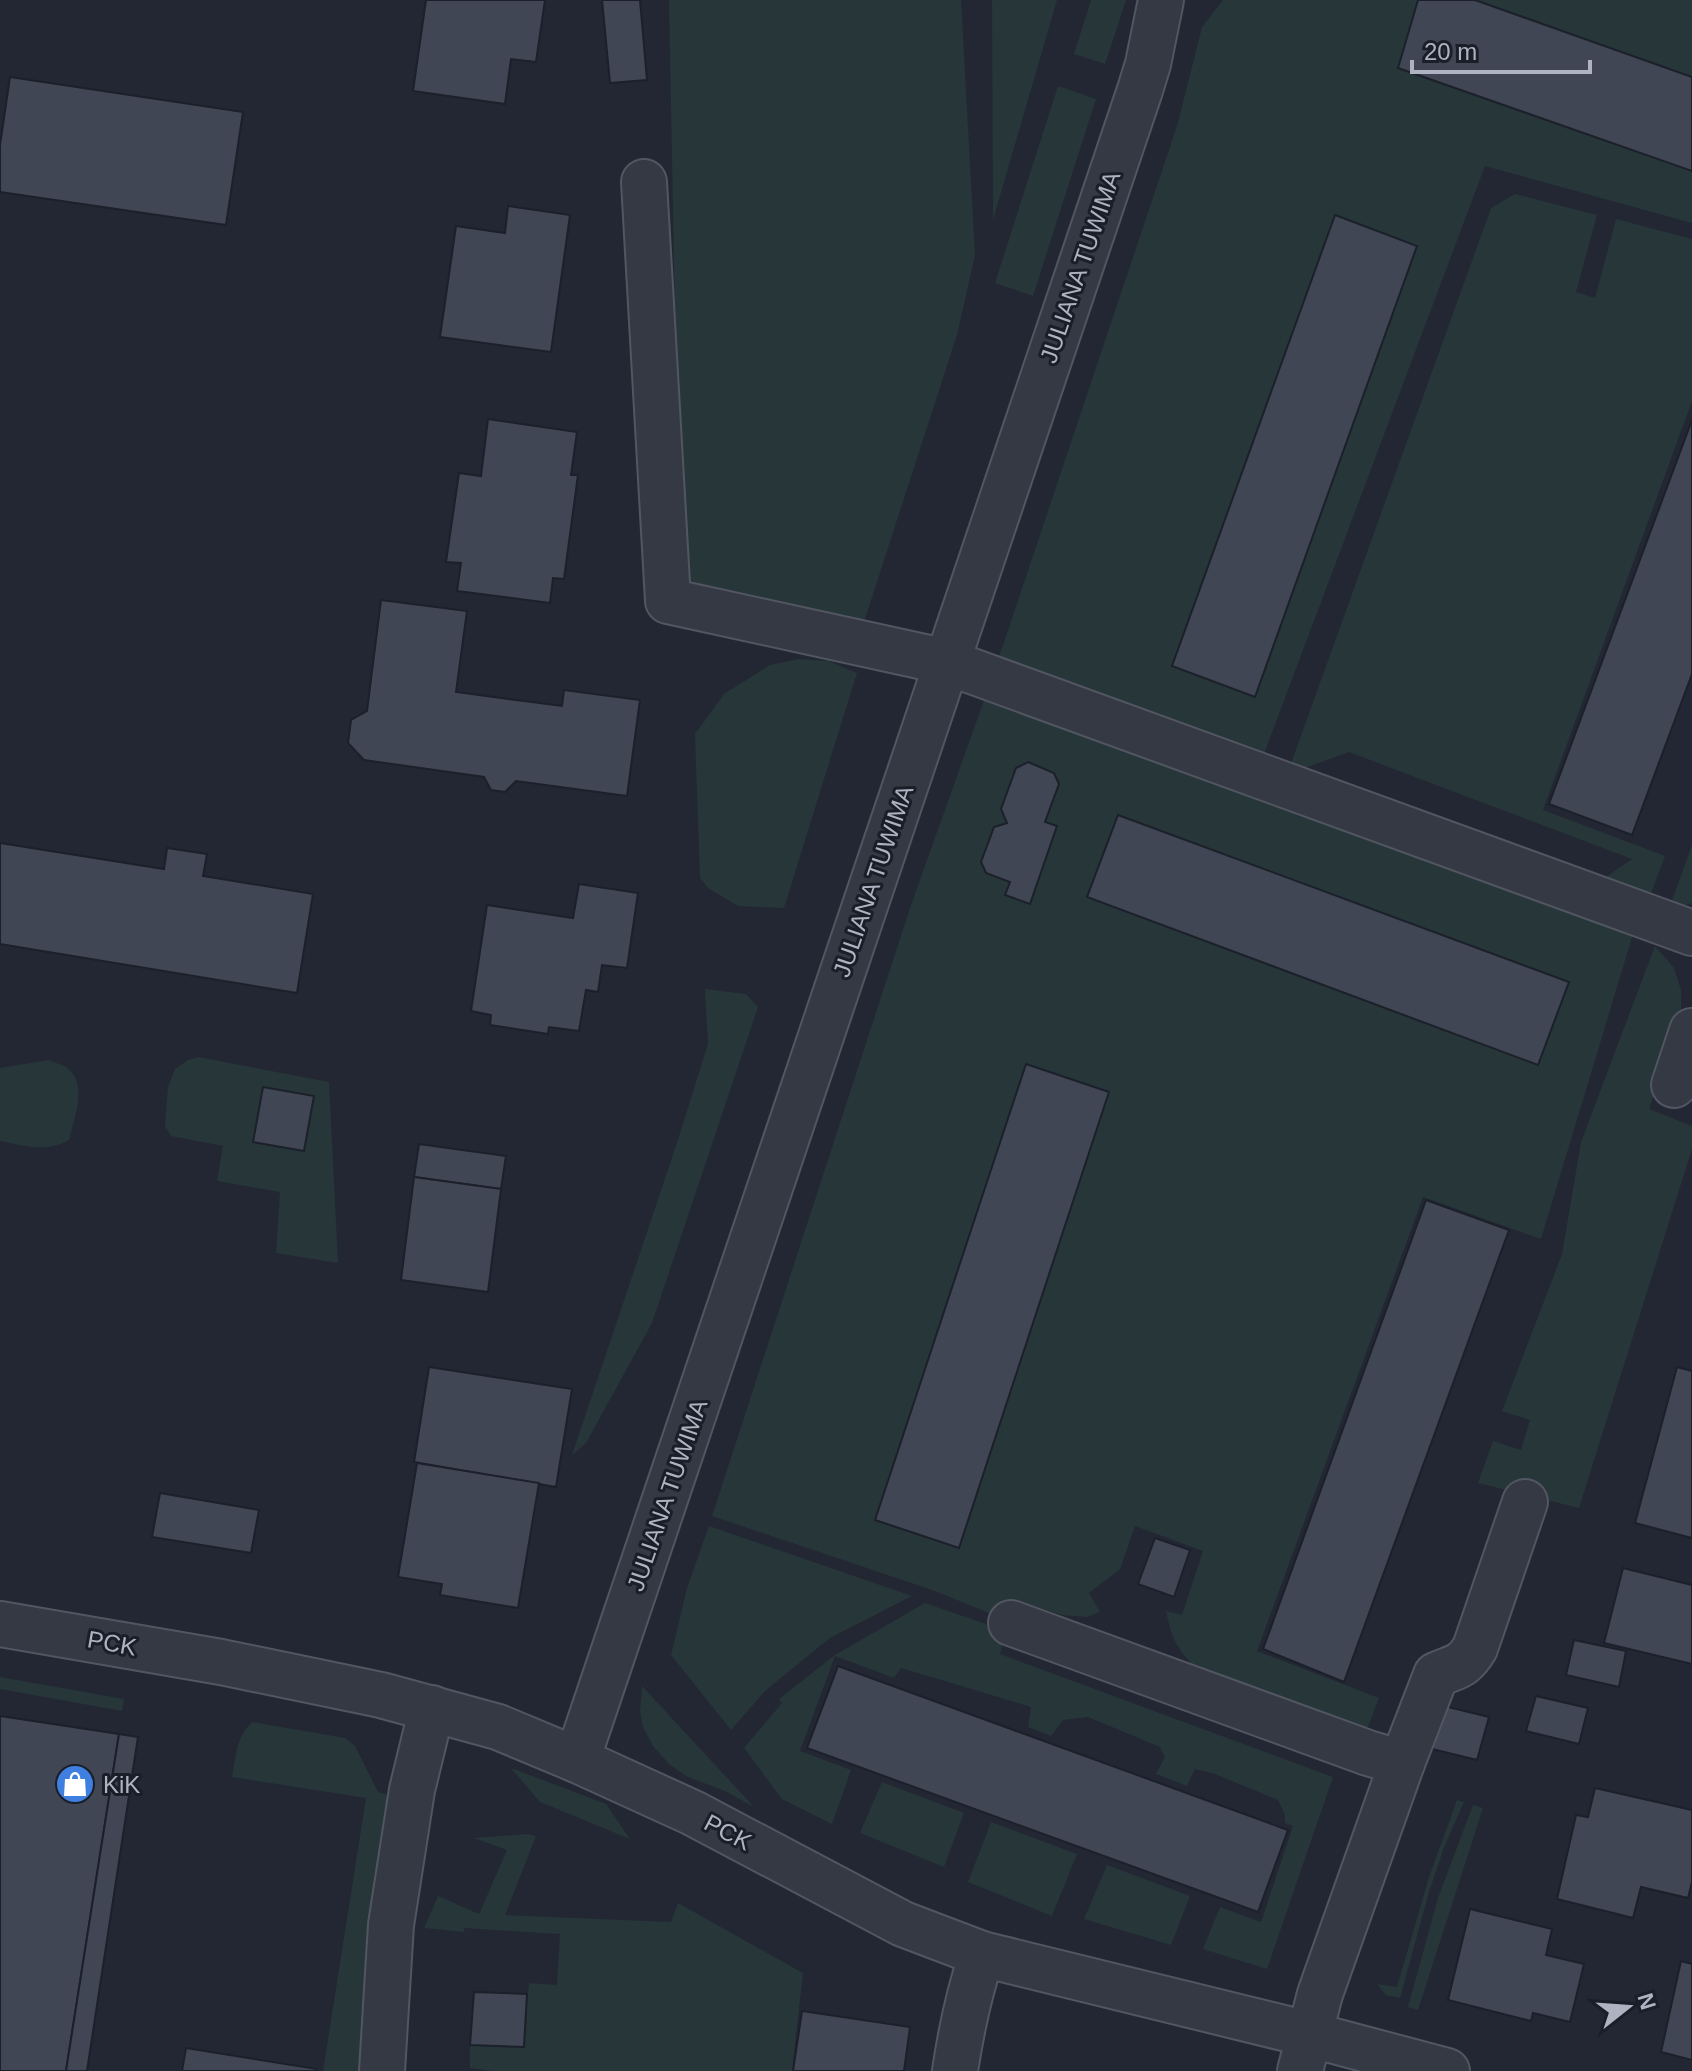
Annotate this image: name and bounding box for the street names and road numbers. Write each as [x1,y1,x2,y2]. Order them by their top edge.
street label: JULIANA TUWIMA [1035,168,1125,366]
street label: JULIANA TUWIMA [828,782,918,980]
street label: JULIANA TUWIMA [622,1396,712,1594]
street label: PCK [85,1625,139,1661]
street label: PCK [700,1808,756,1856]

